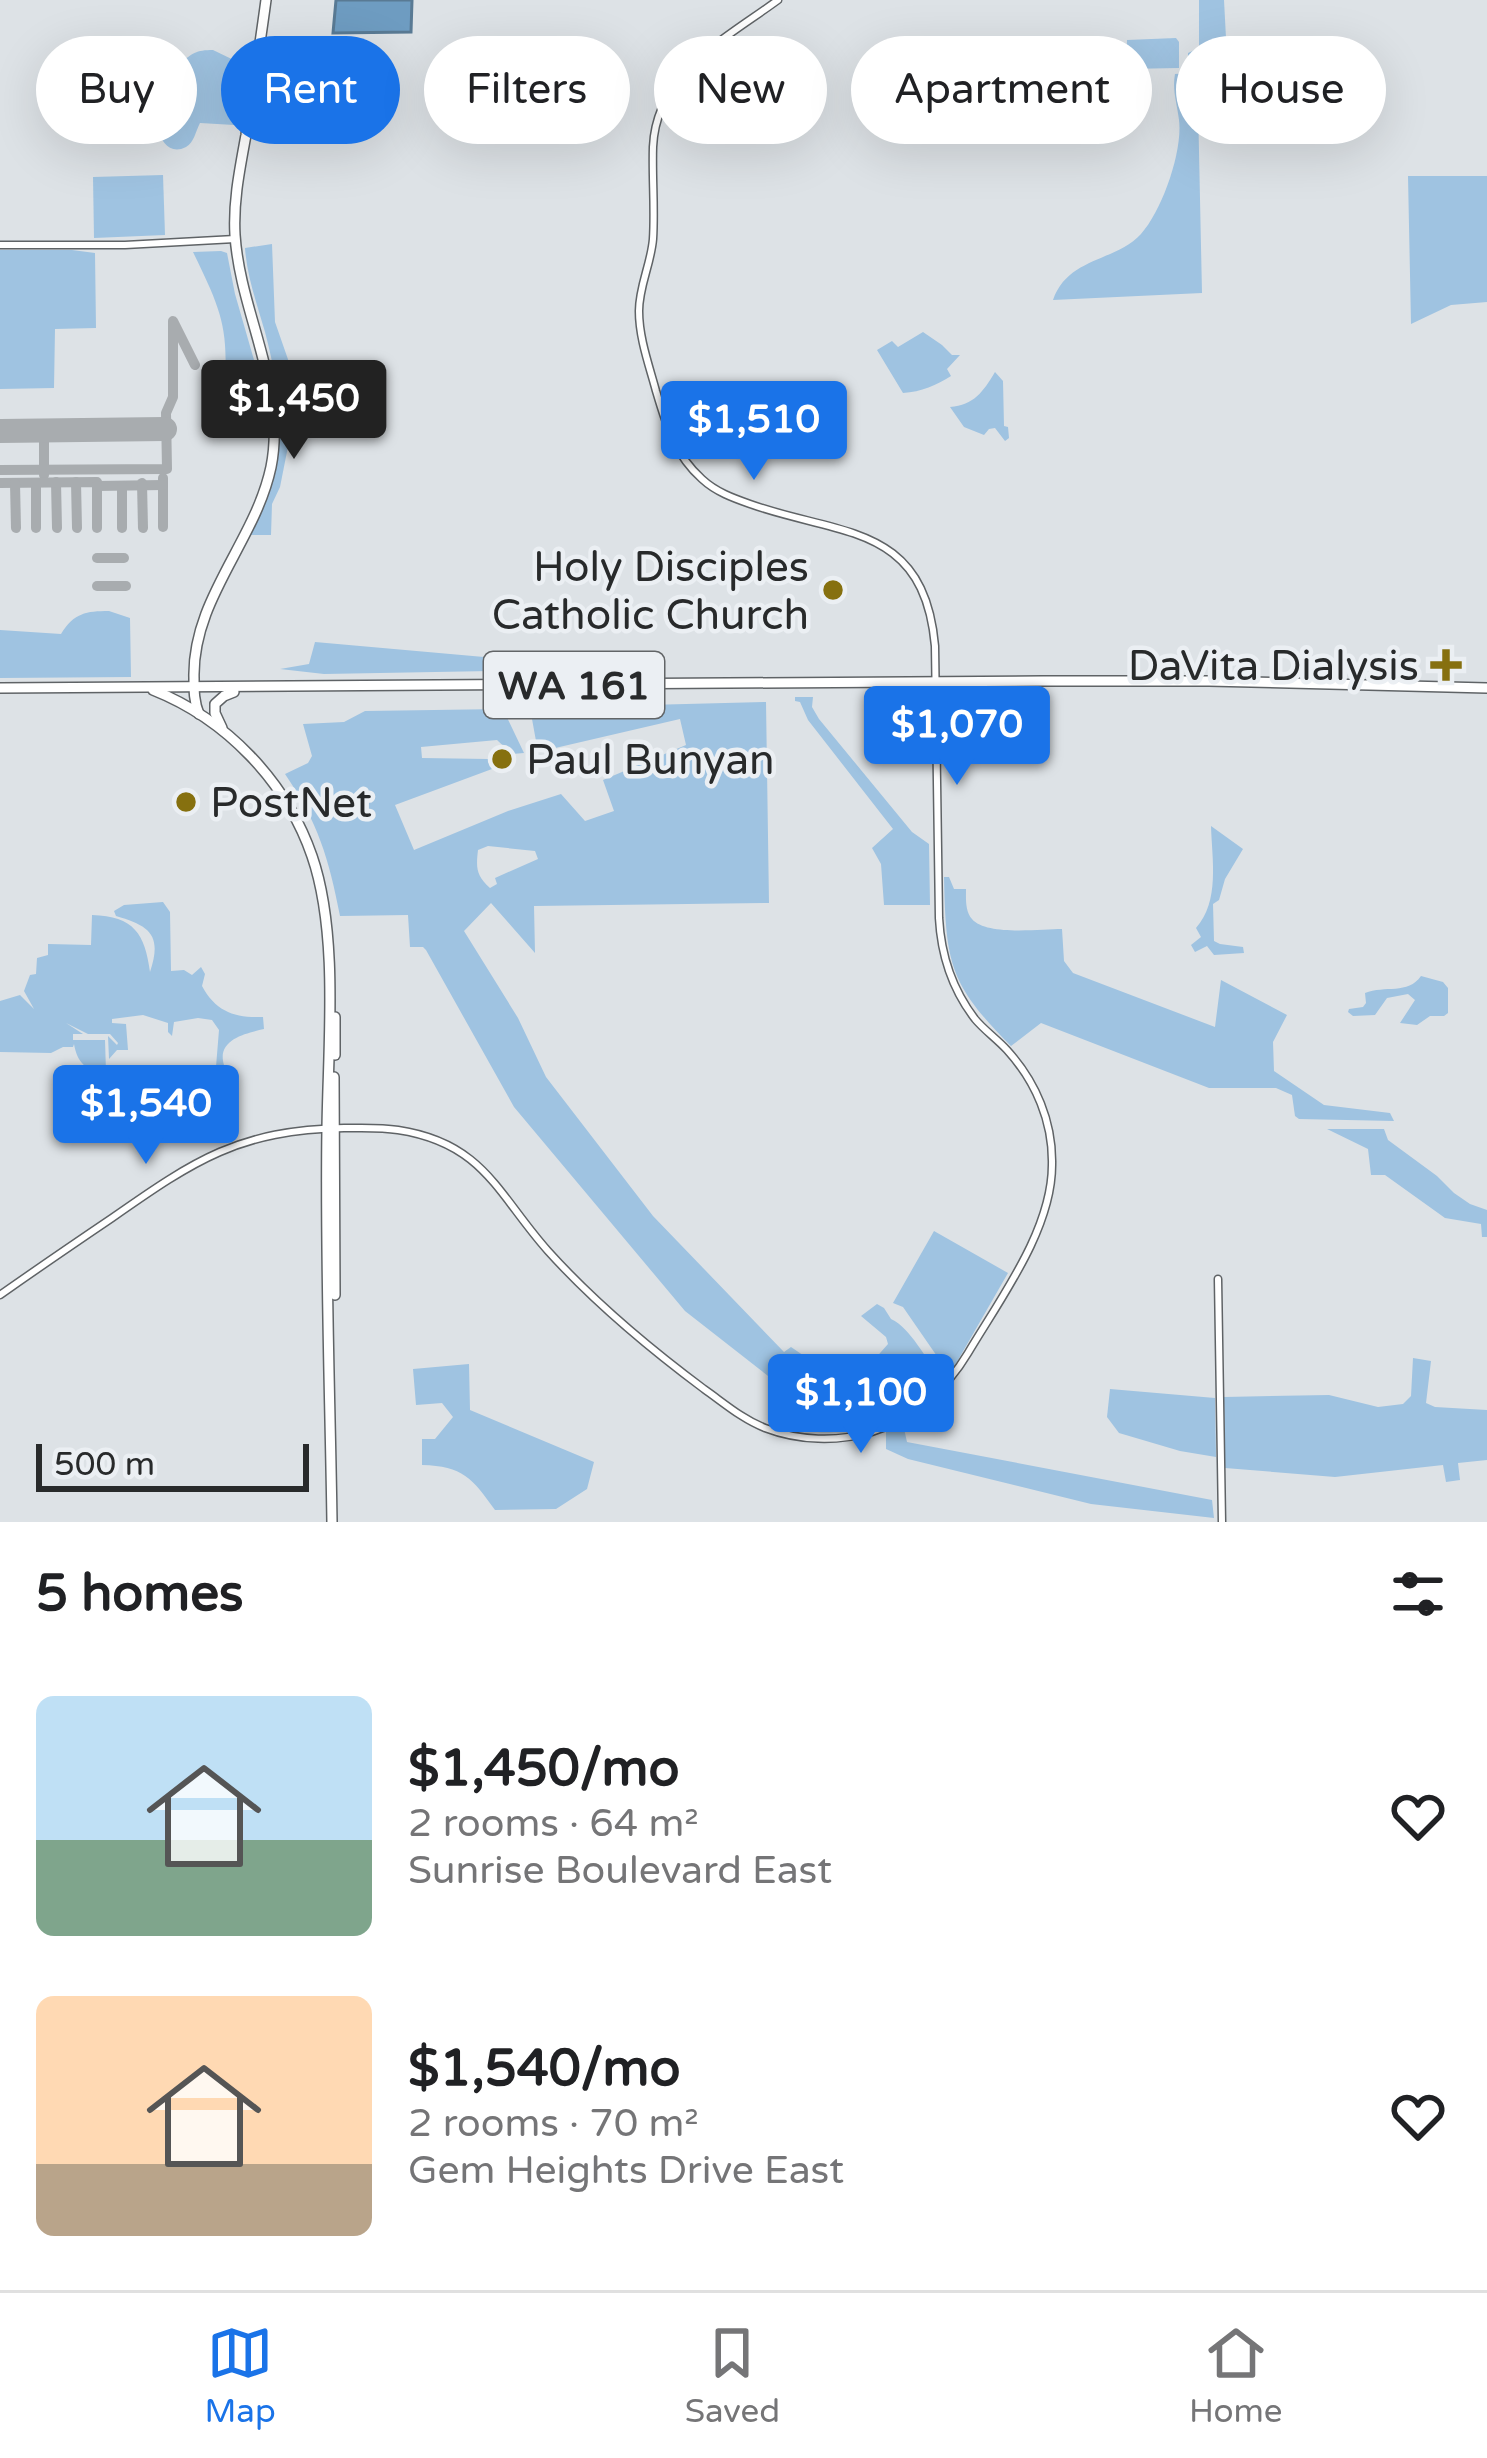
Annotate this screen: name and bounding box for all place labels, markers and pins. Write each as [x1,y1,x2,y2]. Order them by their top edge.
pin: $1,450 [196,360,392,462]
pin: $1,510 [656,381,852,483]
place label: Holy Disciples Catholic Church [492,542,809,641]
marker: Holy Disciples Catholic Church [820,577,846,603]
place label: DaVita Dialysis [1128,641,1419,692]
marker: DaVita Dialysis [1430,649,1462,681]
pin: $1,070 [859,686,1055,788]
place label: Paul Bunyan [526,735,775,786]
marker: Paul Bunyan [489,746,515,772]
place label: PostNet [210,778,372,829]
marker: PostNet [173,789,199,815]
pin: $1,540 [48,1065,244,1167]
pin: $1,100 [763,1354,959,1456]

